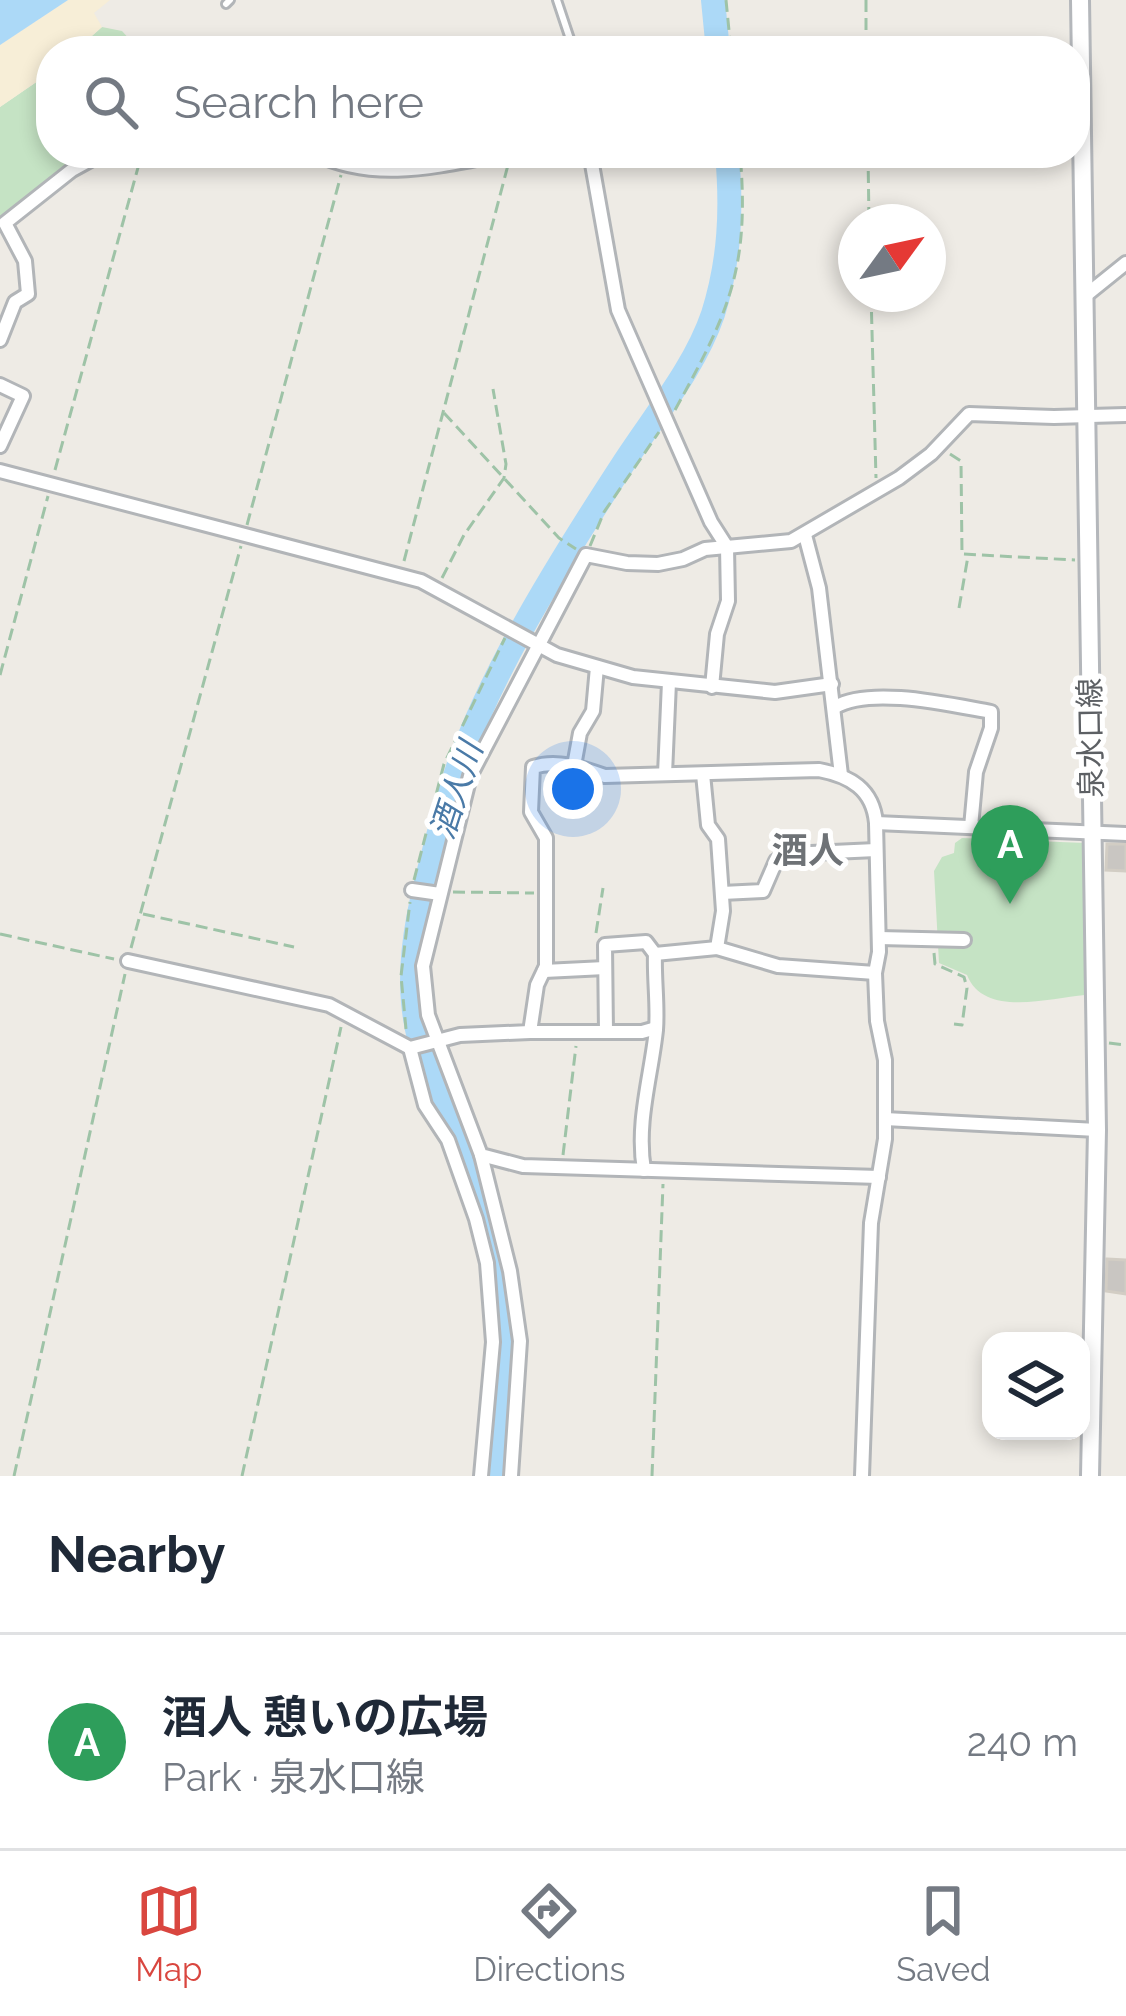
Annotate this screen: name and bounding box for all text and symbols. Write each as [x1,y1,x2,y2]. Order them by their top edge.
search box [36,36,1090,168]
icon: search [78,69,144,135]
text: Search here [174,76,424,129]
north arrow [838,204,946,312]
street label: 泉水口線 [1072,678,1109,798]
water label: 酒人川 [423,734,491,843]
your location [543,759,603,819]
pin: A [971,805,1049,904]
district label: 酒人 [772,829,844,871]
map controls [982,1332,1090,1440]
button: layers [982,1332,1090,1440]
text: Nearby [48,1524,225,1584]
text: 酒人 憩いの広場 [162,1691,488,1744]
text: A [74,1719,100,1765]
text: 240 m [967,1719,1078,1765]
text: Park · 泉水口線 [162,1754,425,1800]
tab: Map [135,1878,202,1989]
tab: Directions [473,1878,626,1989]
tab: Saved [896,1878,991,1989]

